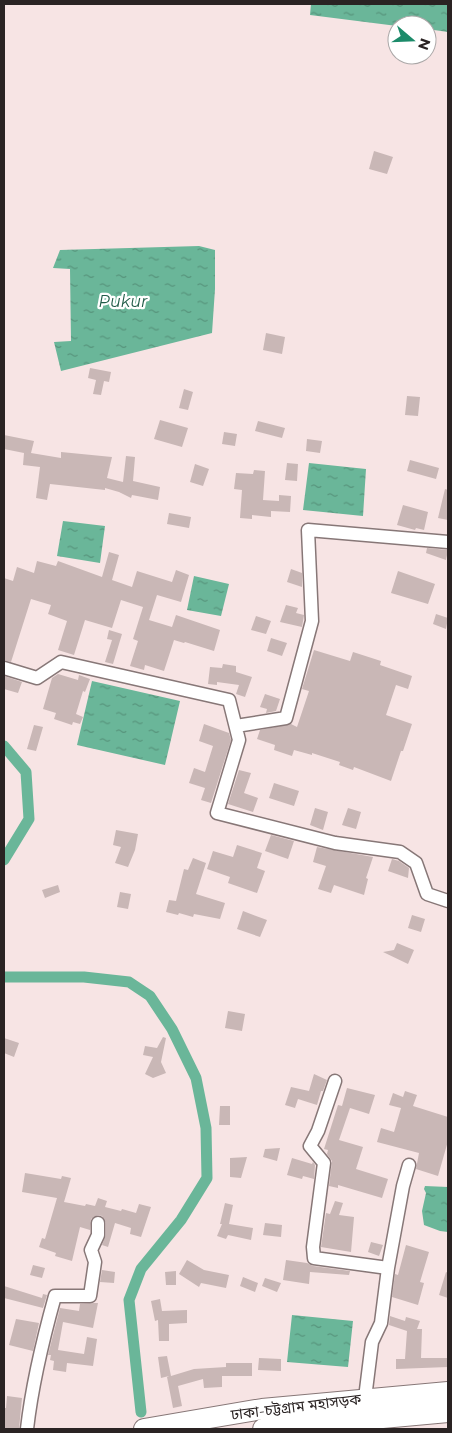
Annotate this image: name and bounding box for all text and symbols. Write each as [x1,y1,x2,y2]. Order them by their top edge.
north arrow [387,15,437,65]
text: N [414,36,435,53]
water label: Pukur [99,292,148,311]
street label: ঢাকা-চট্টগ্রাম মহাসড়ক [229,1389,363,1424]

